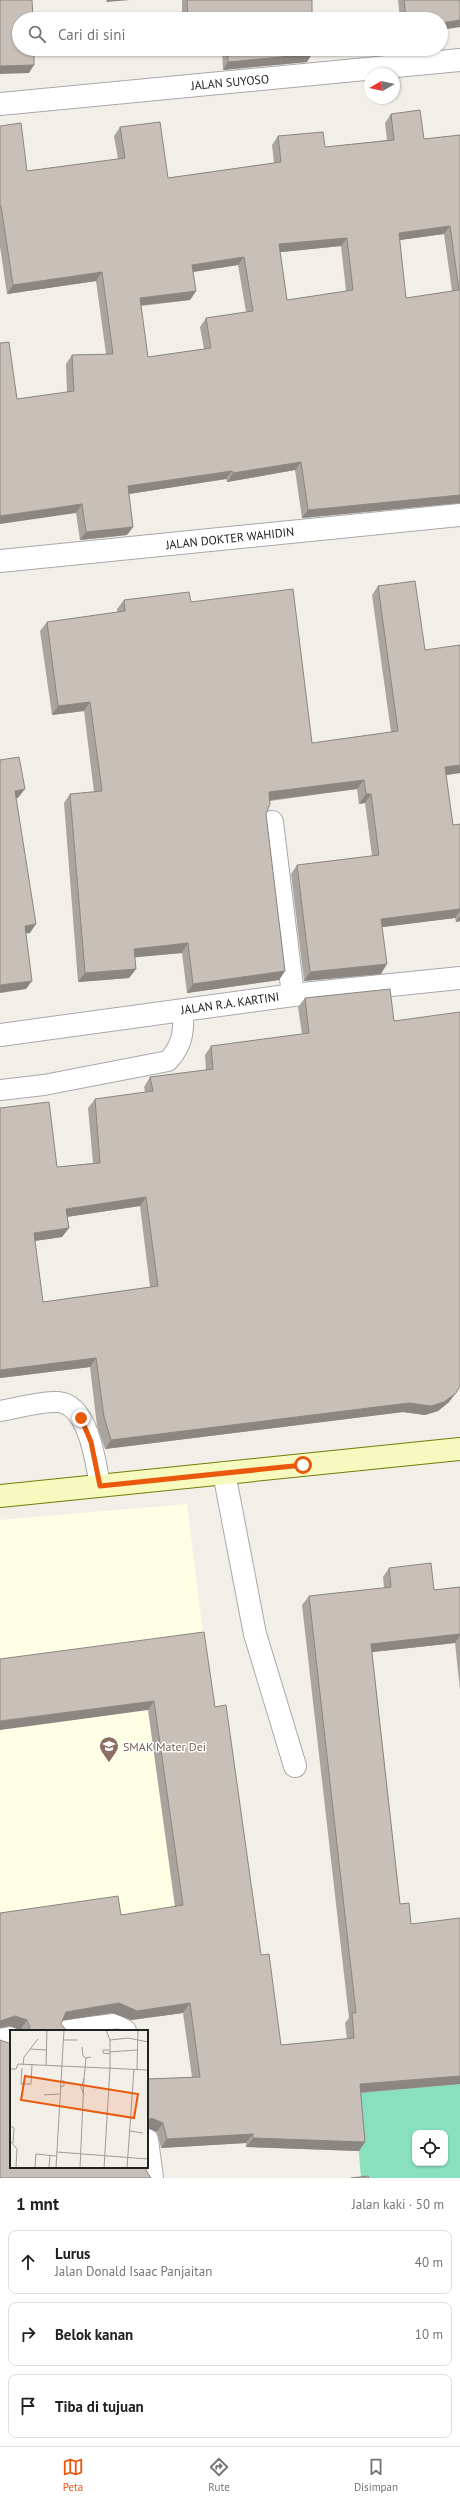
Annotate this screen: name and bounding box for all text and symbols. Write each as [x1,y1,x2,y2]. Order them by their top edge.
search box [12,12,448,56]
icon: search [26,23,48,45]
text: Cari di sini [58,25,126,44]
north arrow [364,68,400,104]
street label: JALAN SUYOSO [189,71,270,93]
street label: JALAN DOKTER WAHIDIN [164,524,295,552]
street label: JALAN R.A. KARTINI [179,989,280,1017]
route end [72,1409,90,1427]
route start [294,1456,312,1474]
school or university icon: SMAK Mater Dei [98,1735,120,1763]
place label: SMAK Mater Dei [123,1739,206,1754]
inset map [10,2030,148,2168]
map controls [412,2130,448,2166]
button: locate [412,2130,448,2166]
text: 1 mnt [16,2193,59,2215]
text: Jalan kaki · 50 m [352,2196,444,2213]
text: Lurus [55,2244,90,2263]
icon: ahead [17,2251,39,2273]
text: 40 m [415,2254,443,2271]
text: Jalan Donald Isaac Panjaitan [55,2263,212,2280]
icon: right [17,2323,39,2345]
text: Belok kanan [55,2325,133,2344]
text: 10 m [415,2326,443,2343]
icon: arrive [17,2395,39,2417]
text: Tiba di tujuan [55,2397,144,2416]
tab: Peta [62,2456,84,2494]
tab: Rute [208,2456,230,2494]
tab: Disimpan [354,2456,398,2494]

